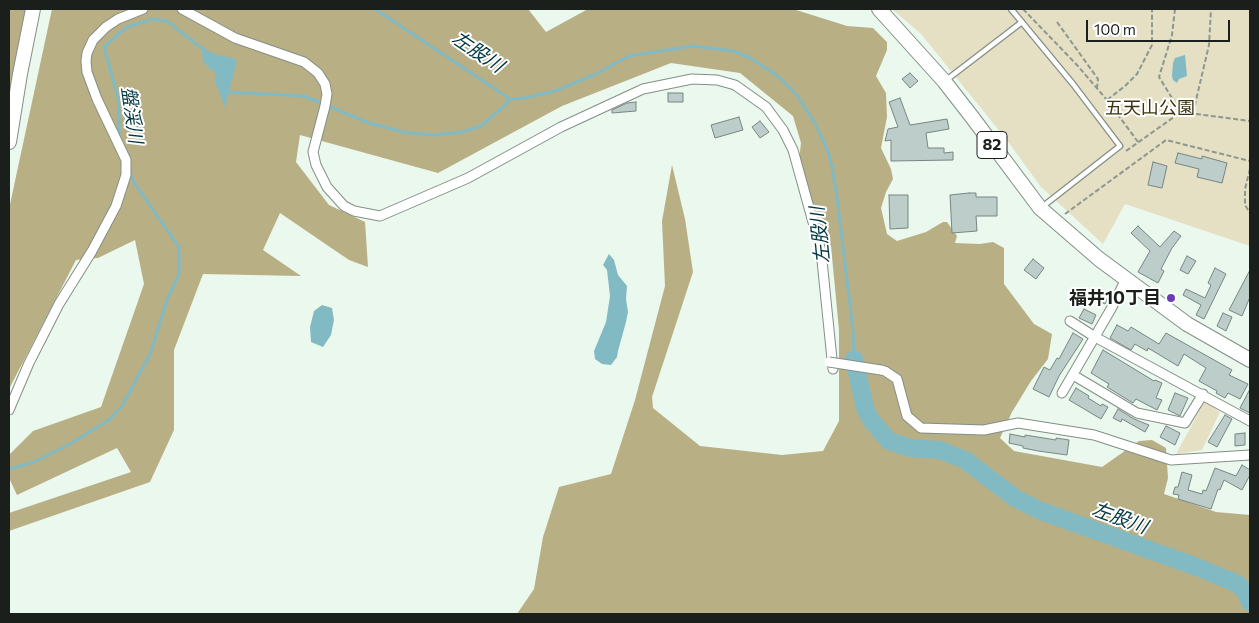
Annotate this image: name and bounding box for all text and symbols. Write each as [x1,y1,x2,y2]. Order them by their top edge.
scale bar [1089,10,1233,42]
text: 100 m [1094,20,1136,38]
water label: 左股川 [448,27,508,77]
water label: 盤渓川 [117,85,147,145]
park label: 五天山公園 [1105,97,1195,119]
road number: 82 [977,132,1007,158]
water label: 左股川 [806,205,834,265]
place label: 福井10丁目 [1069,287,1161,309]
marker: 福井10丁目 [1165,292,1177,304]
water label: 左股川 [1089,498,1151,538]

